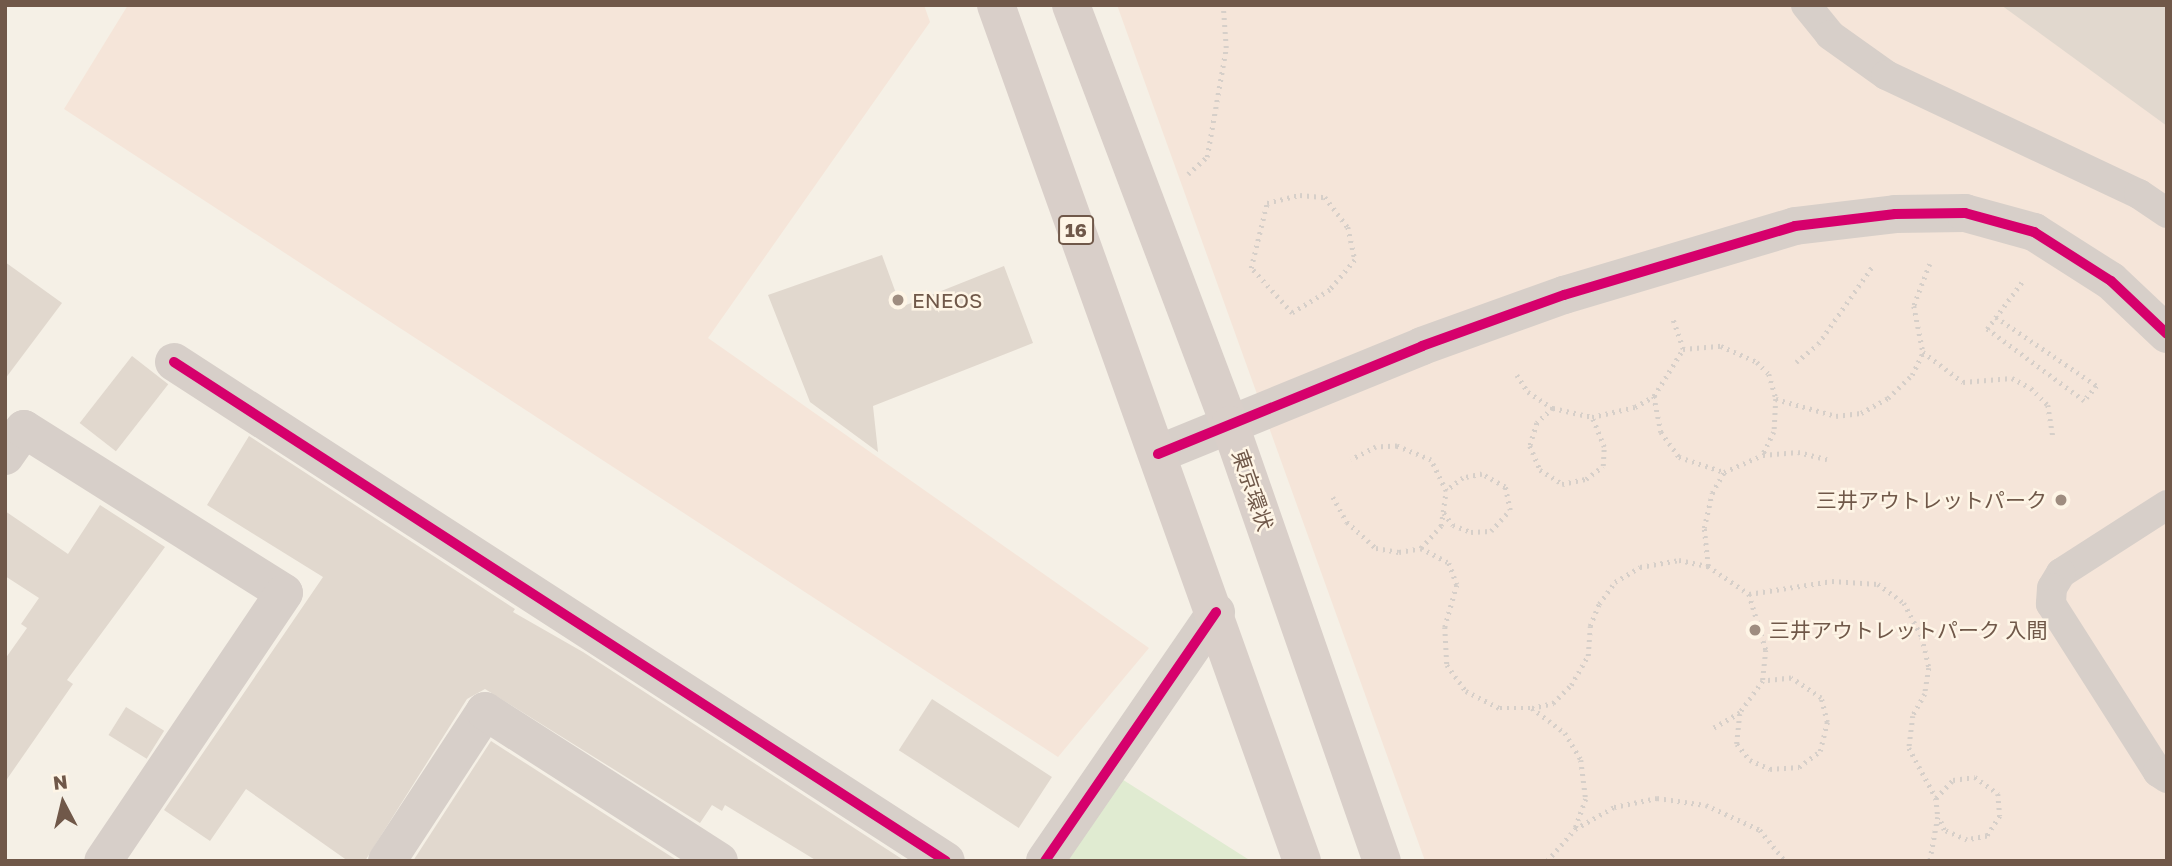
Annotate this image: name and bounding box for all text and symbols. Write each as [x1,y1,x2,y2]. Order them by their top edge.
road number: 16 [1057,214,1095,246]
place label: ENEOS [912,287,982,313]
marker: ENEOS [890,292,906,308]
street label: 東京環状 [1227,446,1279,534]
place label: 三井アウトレットパーク [1816,487,2047,513]
marker: 三井アウトレットパーク [2053,492,2069,508]
place label: 三井アウトレットパーク 入間 [1769,617,2047,643]
marker: 三井アウトレットパーク 入間 [1747,622,1763,638]
north arrow [28,768,98,838]
text: N [52,769,69,794]

